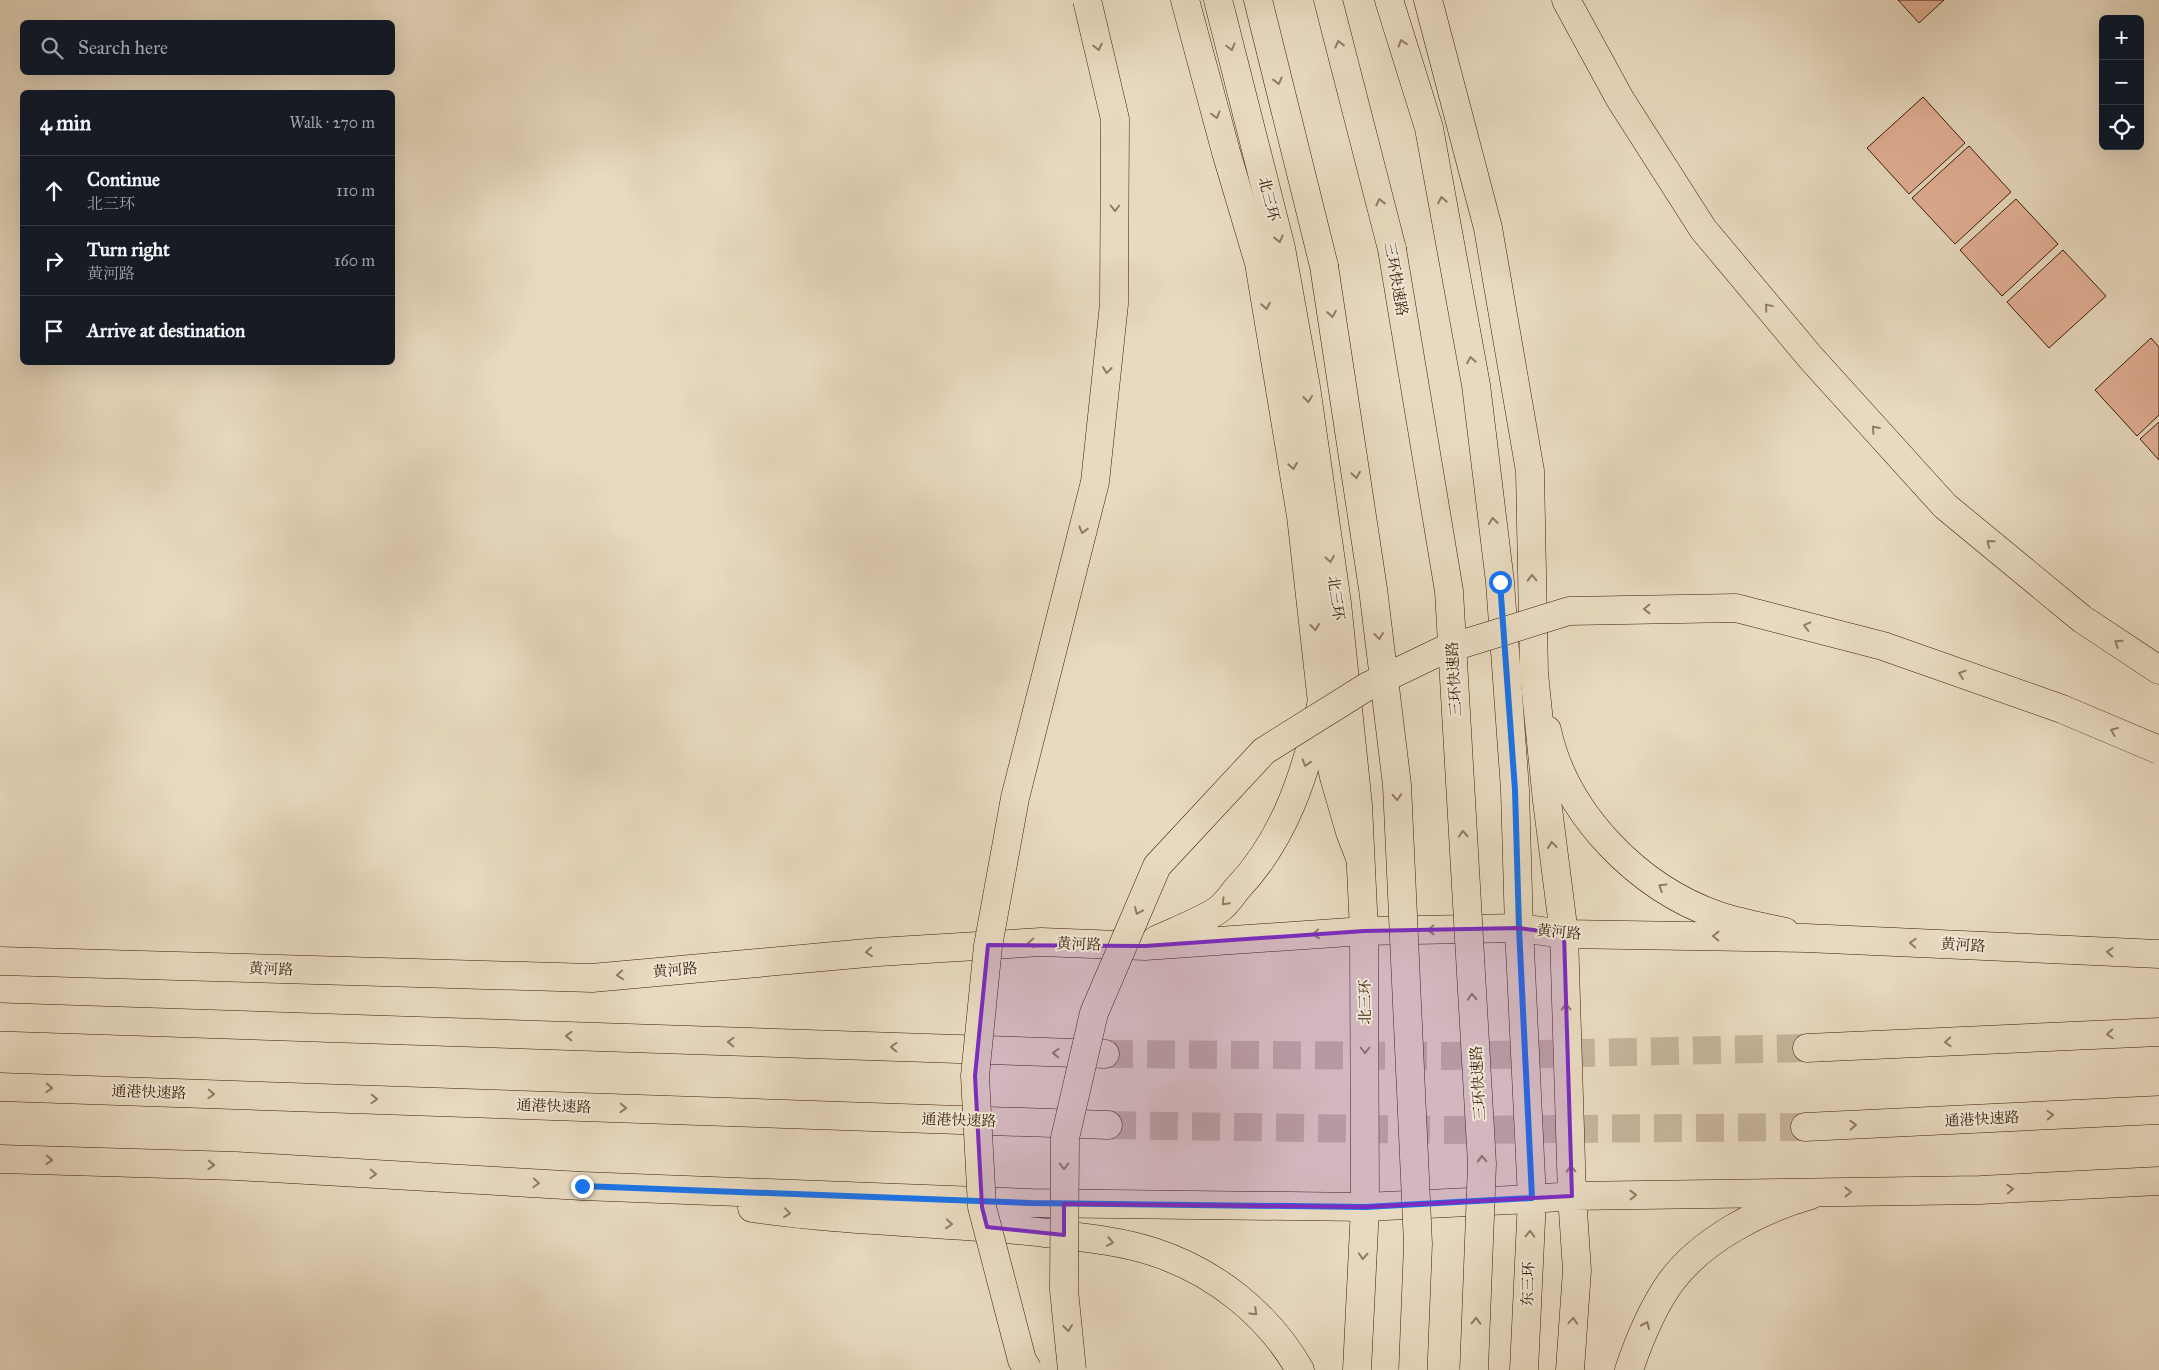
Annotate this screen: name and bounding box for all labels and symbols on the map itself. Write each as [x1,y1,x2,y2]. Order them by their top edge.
one-way arrow [1398,39,1408,48]
one-way arrow [1335,41,1345,49]
one-way arrow [1092,43,1103,52]
one-way arrow [1225,43,1236,51]
one-way arrow [1273,77,1283,85]
one-way arrow [1210,110,1220,118]
street label: 北三环 [1255,175,1283,223]
one-way arrow [1437,196,1448,205]
one-way arrow [1375,198,1385,206]
one-way arrow [1110,204,1120,212]
one-way arrow [1273,234,1283,242]
street label: 三环快速路 [1381,240,1411,318]
one-way arrow [1260,301,1270,310]
one-way arrow [1766,304,1774,313]
one-way arrow [1326,310,1336,319]
one-way arrow [1467,356,1477,364]
one-way arrow [1102,366,1113,374]
one-way arrow [1302,395,1313,403]
one-way arrow [1872,426,1881,435]
one-way arrow [1287,462,1298,470]
one-way arrow [1350,471,1361,479]
one-way arrow [1488,517,1499,525]
one-way arrow [1078,526,1089,535]
one-way arrow [1987,540,1996,549]
one-way arrow [1325,555,1335,564]
route start [1489,571,1512,594]
street label: 北三环 [1324,574,1348,622]
one-way arrow [1527,574,1538,582]
one-way arrow [1642,604,1650,614]
one-way arrow [1802,621,1811,632]
one-way arrow [1309,623,1320,631]
one-way arrow [1373,632,1384,640]
one-way arrow [2115,640,2124,649]
street label: 三环快速路 [1443,641,1465,717]
one-way arrow [1958,670,1967,680]
one-way arrow [2110,727,2119,737]
one-way arrow [1302,759,1312,767]
one-way arrow [1392,794,1403,802]
one-way arrow [1458,830,1469,838]
one-way arrow [1547,841,1558,849]
one-way arrow [1658,884,1668,893]
one-way arrow [1222,896,1231,905]
one-way arrow [1133,906,1144,915]
street label: 黄河路 [1536,921,1582,943]
one-way arrow [1427,925,1434,935]
one-way arrow [1311,929,1319,940]
one-way arrow [1711,931,1719,941]
street label: 黄河路 [1056,934,1102,954]
street label: 黄河路 [1940,935,1986,955]
one-way arrow [1909,937,1917,948]
one-way arrow [1027,938,1034,948]
one-way arrow [865,947,873,958]
one-way arrow [2106,947,2114,957]
street label: 黄河路 [248,959,294,979]
street label: 黄河路 [652,959,698,981]
one-way arrow [616,969,624,980]
street label: 北三环 [1356,979,1374,1025]
one-way arrow [1467,992,1478,1000]
one-way arrow [1561,1002,1571,1010]
one-way arrow [2106,1029,2114,1040]
one-way arrow [565,1031,572,1041]
one-way arrow [727,1036,735,1047]
one-way arrow [1944,1036,1952,1047]
one-way arrow [890,1042,898,1052]
street label: 三环快速路 [1467,1045,1489,1121]
one-way arrow [1360,1046,1370,1054]
one-way arrow [1052,1047,1060,1058]
street label: 通港快速路 [111,1082,187,1102]
one-way arrow [45,1083,53,1094]
one-way arrow [208,1089,215,1099]
one-way arrow [370,1094,378,1105]
street label: 通港快速路 [516,1096,592,1116]
one-way arrow [620,1103,628,1113]
street label: 通港快速路 [1944,1108,2020,1130]
street label: 通港快速路 [921,1110,997,1130]
one-way arrow [2047,1110,2055,1121]
one-way arrow [1849,1119,1857,1130]
one-way arrow [45,1155,53,1165]
one-way arrow [1476,1155,1487,1163]
one-way arrow [207,1160,215,1171]
one-way arrow [1059,1162,1069,1170]
one-way arrow [1566,1165,1576,1172]
one-way arrow [370,1168,378,1179]
route end [571,1175,594,1198]
one-way arrow [532,1177,540,1188]
one-way arrow [2006,1183,2014,1194]
one-way arrow [1844,1187,1852,1198]
one-way arrow [1629,1190,1637,1200]
one-way arrow [782,1207,791,1217]
one-way arrow [945,1218,953,1229]
one-way arrow [1525,1230,1535,1238]
one-way arrow [1106,1236,1115,1247]
one-way arrow [1358,1252,1369,1260]
street label: 东三环 [1518,1261,1538,1307]
one-way arrow [1248,1306,1257,1315]
one-way arrow [1471,1317,1481,1325]
one-way arrow [1568,1317,1579,1325]
one-way arrow [1640,1321,1651,1330]
one-way arrow [1062,1325,1073,1333]

